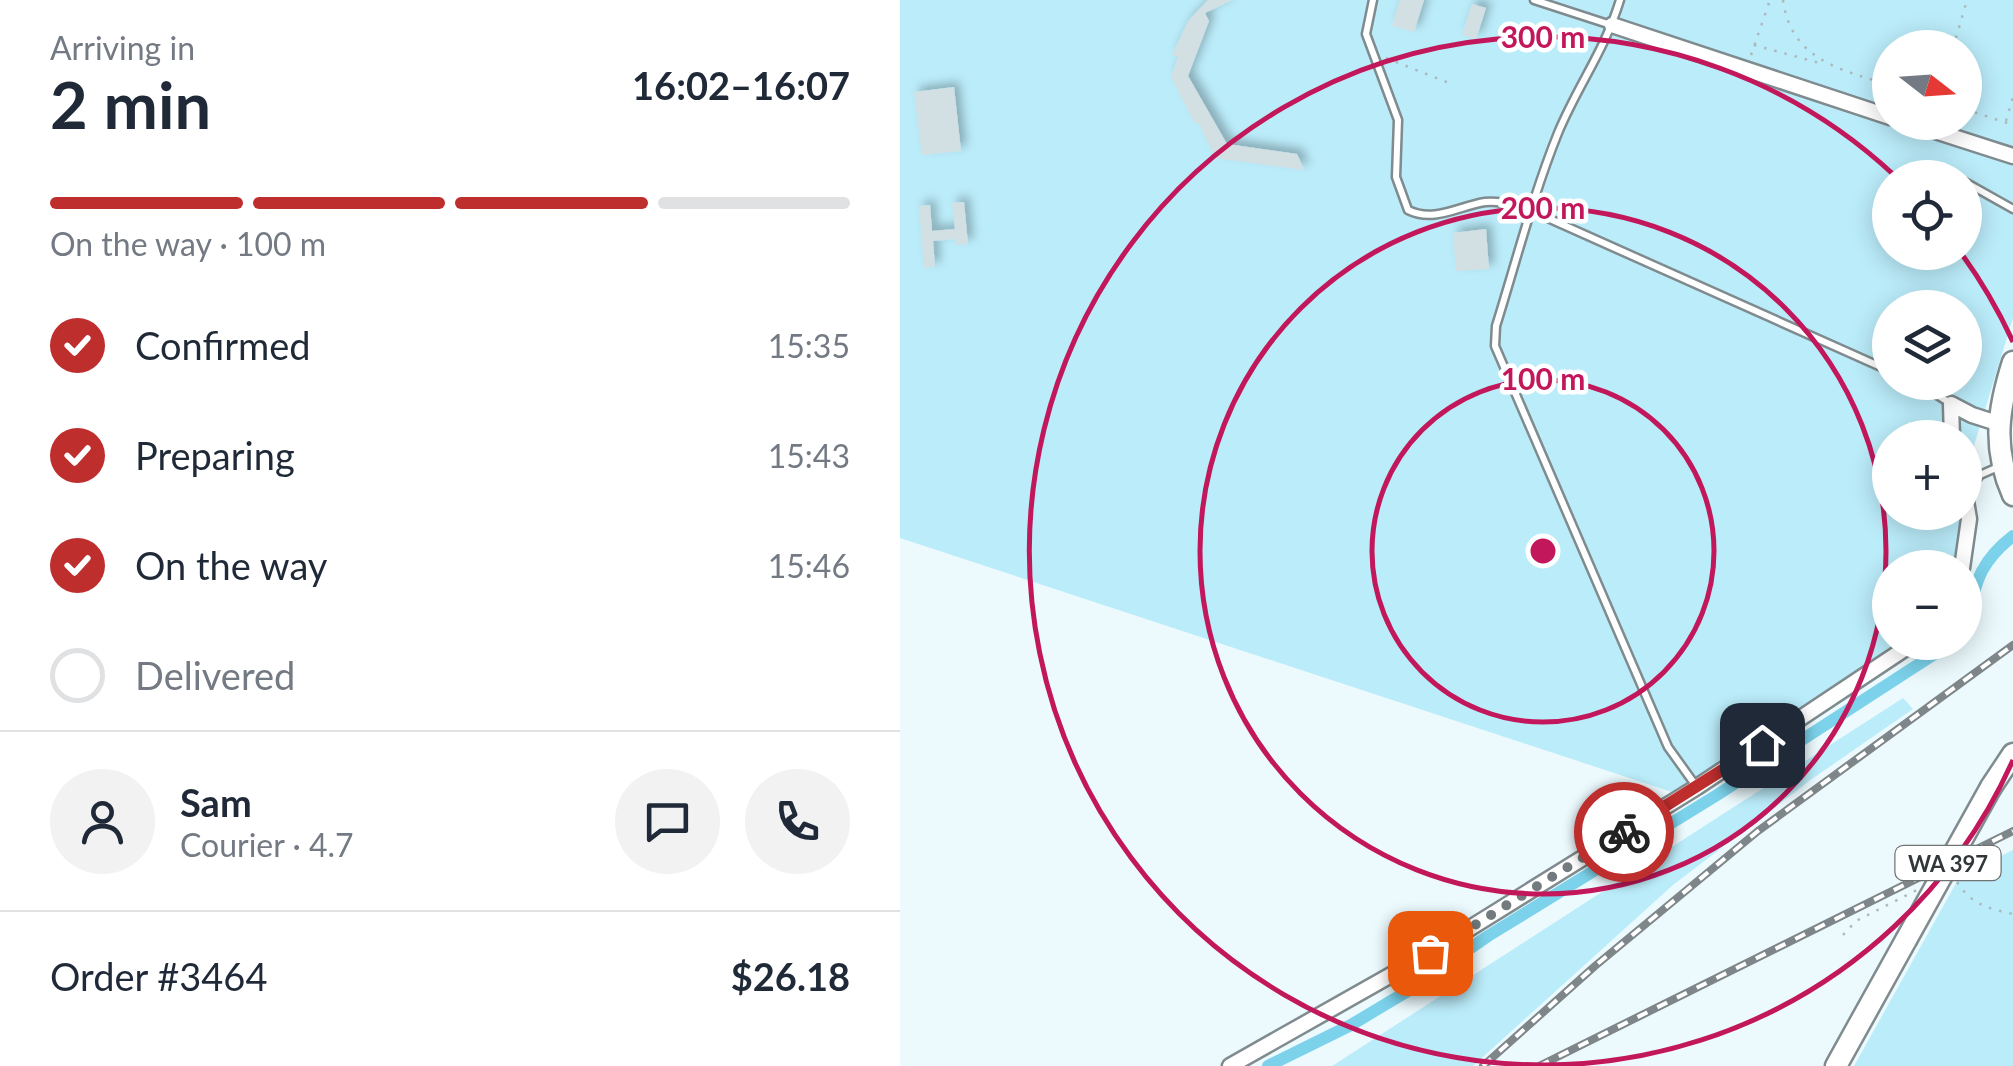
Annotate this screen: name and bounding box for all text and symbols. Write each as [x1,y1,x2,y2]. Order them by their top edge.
text: 300 m [1501,18,1585,54]
text: Arriving in [50,28,195,67]
north arrow [1872,30,1982,140]
map controls [1872,30,1982,660]
text: 16:02–16:07 [632,62,850,108]
text: 2 min [50,65,211,143]
button: locate [1872,160,1982,270]
text: 200 m [1501,189,1585,225]
text: On the way · 100 m [50,224,326,263]
button: layers [1872,290,1982,400]
icon: check [50,318,105,373]
text: Confirmed [135,322,311,368]
text: 15:35 [768,326,850,365]
text: 100 m [1501,360,1585,396]
button: + [1872,420,1982,530]
icon: check [50,428,105,483]
text: Preparing [135,432,295,478]
text: 15:43 [768,436,850,475]
centre of rings [1525,533,1561,569]
icon: check [50,538,105,593]
text: On the way [135,542,327,588]
text: 15:46 [768,546,850,585]
button: − [1872,550,1982,660]
text: Delivered [135,652,295,698]
pin [1720,703,1805,788]
icon: home [1735,718,1790,773]
button: person [50,769,155,874]
button: chat [615,769,720,874]
button: phone [745,769,850,874]
text: Sam [180,779,252,825]
courier [1574,782,1674,882]
icon: bike [1597,805,1652,860]
text: Courier · 4.7 [180,825,354,864]
road number: WA 397 [1896,846,2000,880]
pin [1388,911,1473,996]
icon: bag [1403,926,1458,981]
text: Order #3464 [50,953,267,999]
text: $26.18 [731,953,850,999]

